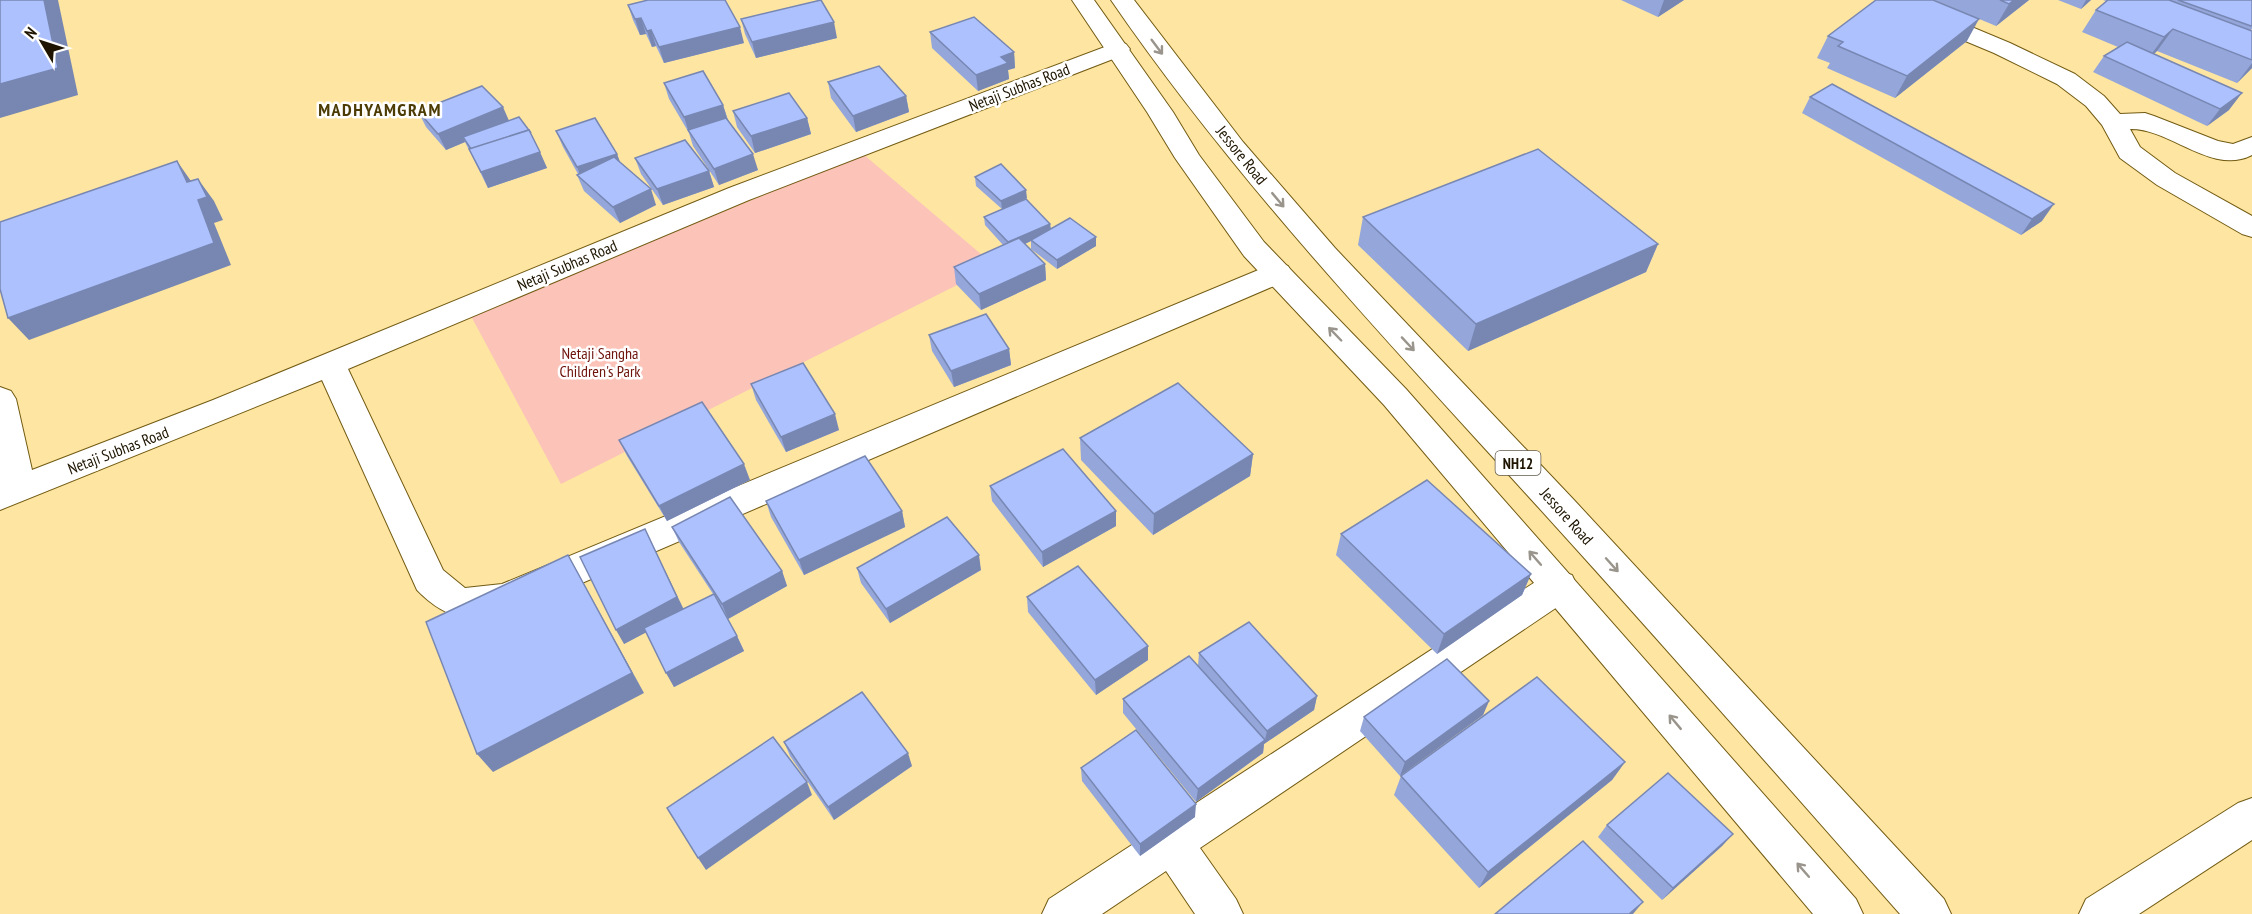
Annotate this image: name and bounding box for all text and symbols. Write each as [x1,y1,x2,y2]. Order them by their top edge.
north arrow [12,12,72,72]
text: N [20,23,41,42]
one-way arrow [1150,39,1163,55]
street label: Netaji Subhas Road [966,59,1072,115]
district label: MADHYAMGRAM [318,98,442,121]
street label: Jessore Road [1212,121,1272,188]
one-way arrow [1271,192,1285,207]
street label: Netaji Subhas Road [514,235,620,295]
one-way arrow [1328,327,1342,342]
one-way arrow [1401,337,1416,352]
park label: Netaji Sangha Children's Park [559,343,641,381]
street label: Netaji Subhas Road [65,422,171,478]
road number: NH12 [1496,451,1540,475]
street label: Jessore Road [1536,483,1598,549]
one-way arrow [1528,551,1542,566]
one-way arrow [1605,557,1619,572]
one-way arrow [1668,715,1682,730]
one-way arrow [1796,862,1809,878]

